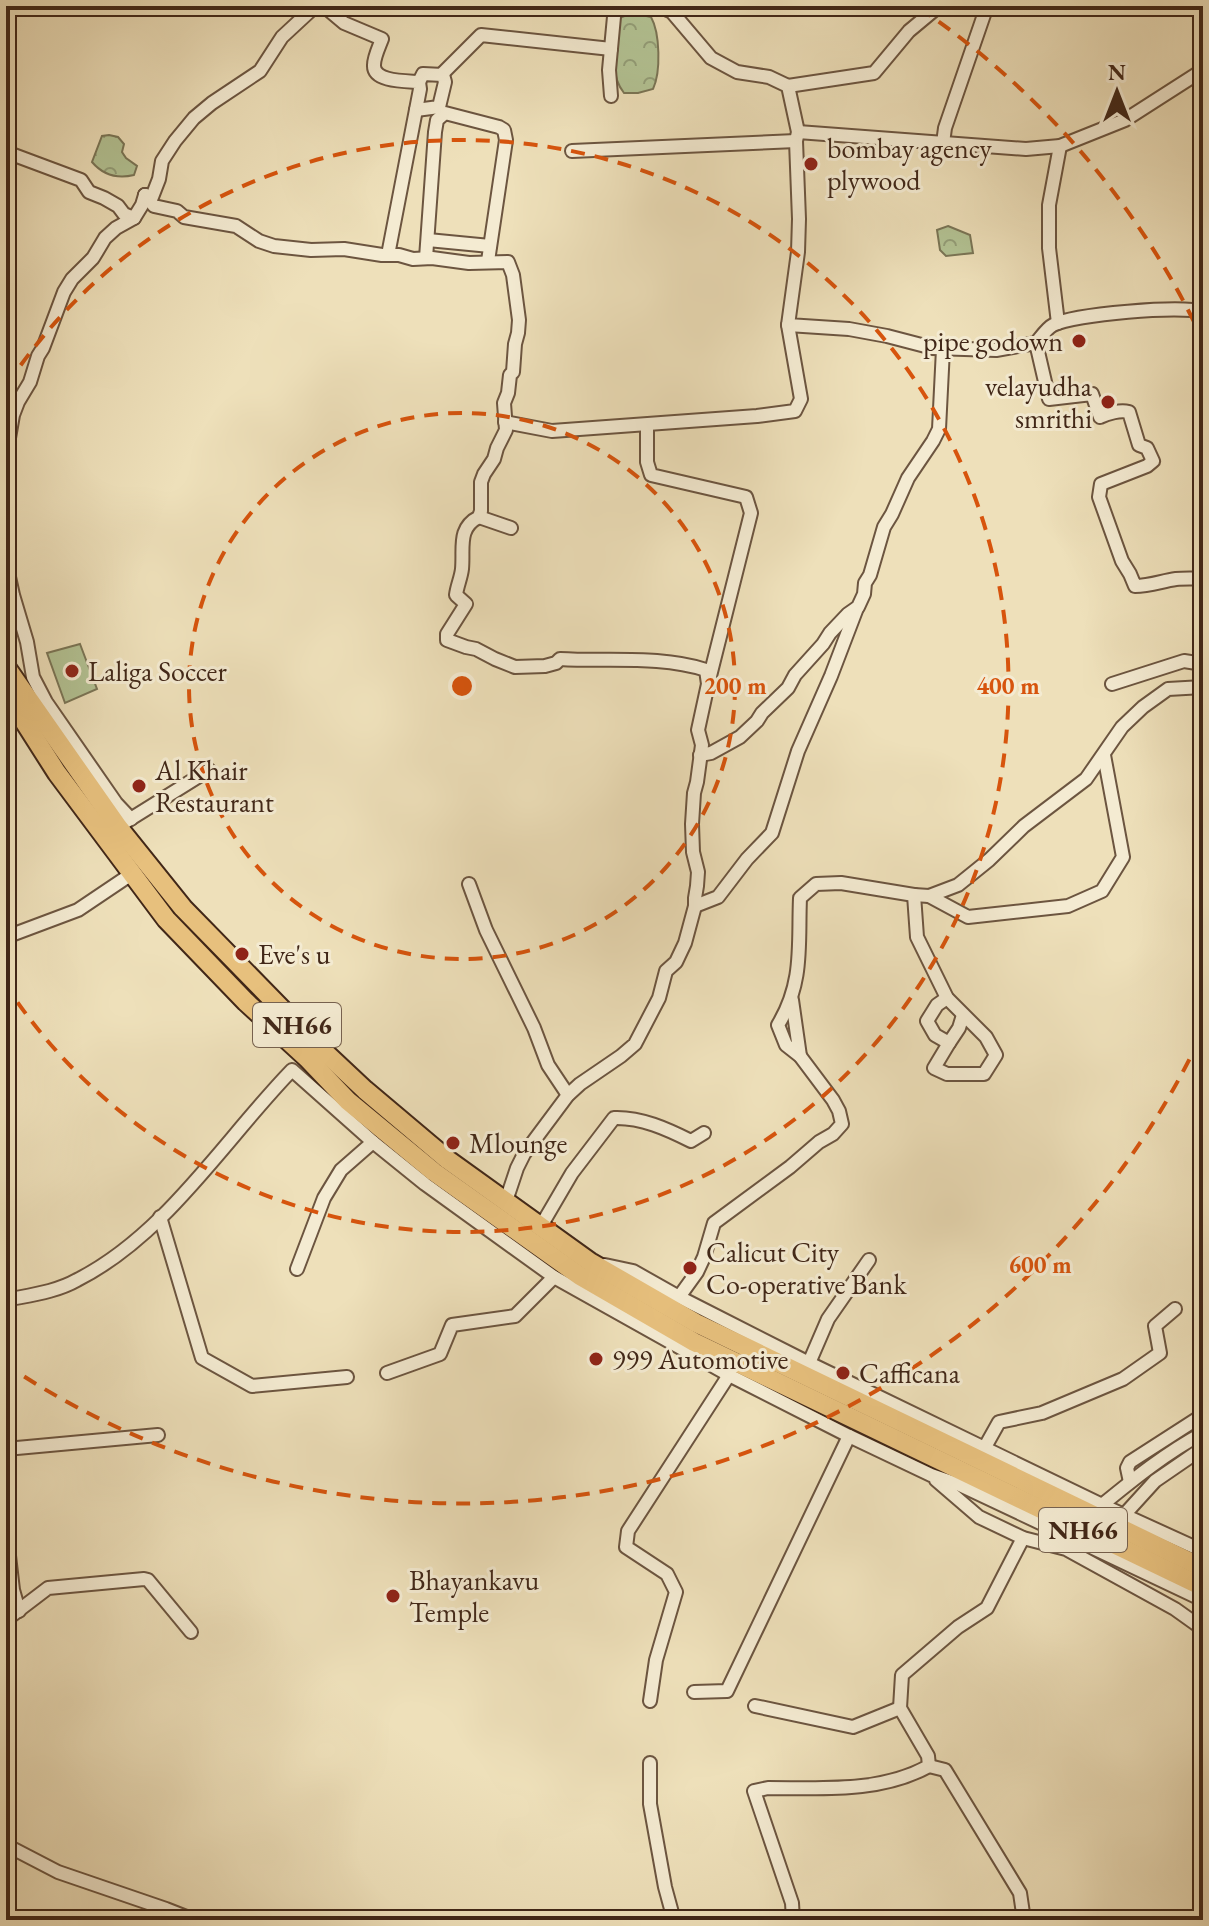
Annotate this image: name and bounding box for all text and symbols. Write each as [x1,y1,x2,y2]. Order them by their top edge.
north arrow [1077,52,1157,132]
text: N [1108,58,1126,87]
place label: bombay agency plywood [827,130,993,198]
marker: bombay agency plywood [802,155,820,173]
place label: pipe godown [923,323,1063,359]
marker: pipe godown [1070,332,1088,350]
place label: velayudha smrithi [985,368,1093,436]
marker: velayudha smrithi [1099,393,1117,411]
place label: Laliga Soccer [88,653,228,689]
marker: Laliga Soccer [63,662,81,680]
text: 200 m [703,670,767,701]
text: 400 m [976,670,1040,701]
centre of rings [448,672,476,700]
place label: Al Khair Restaurant [154,752,274,820]
marker: Al Khair Restaurant [130,777,148,795]
place label: Eve's u [258,936,331,972]
marker: Eve's u [233,945,251,963]
road number: NH66 [253,1003,341,1047]
place label: Mlounge [469,1125,568,1161]
marker: Mlounge [444,1134,462,1152]
place label: Calicut City Co-operative Bank [706,1234,907,1302]
text: 600 m [1008,1249,1072,1280]
marker: Calicut City Co-operative Bank [681,1259,699,1277]
place label: 999 Automotive [612,1341,789,1377]
marker: 999 Automotive [587,1350,605,1368]
place label: Cafficana [859,1355,961,1391]
marker: Cafficana [834,1364,852,1382]
road number: NH66 [1039,1508,1127,1552]
place label: Bhayankavu Temple [409,1562,540,1630]
marker: Bhayankavu Temple [384,1587,402,1605]

